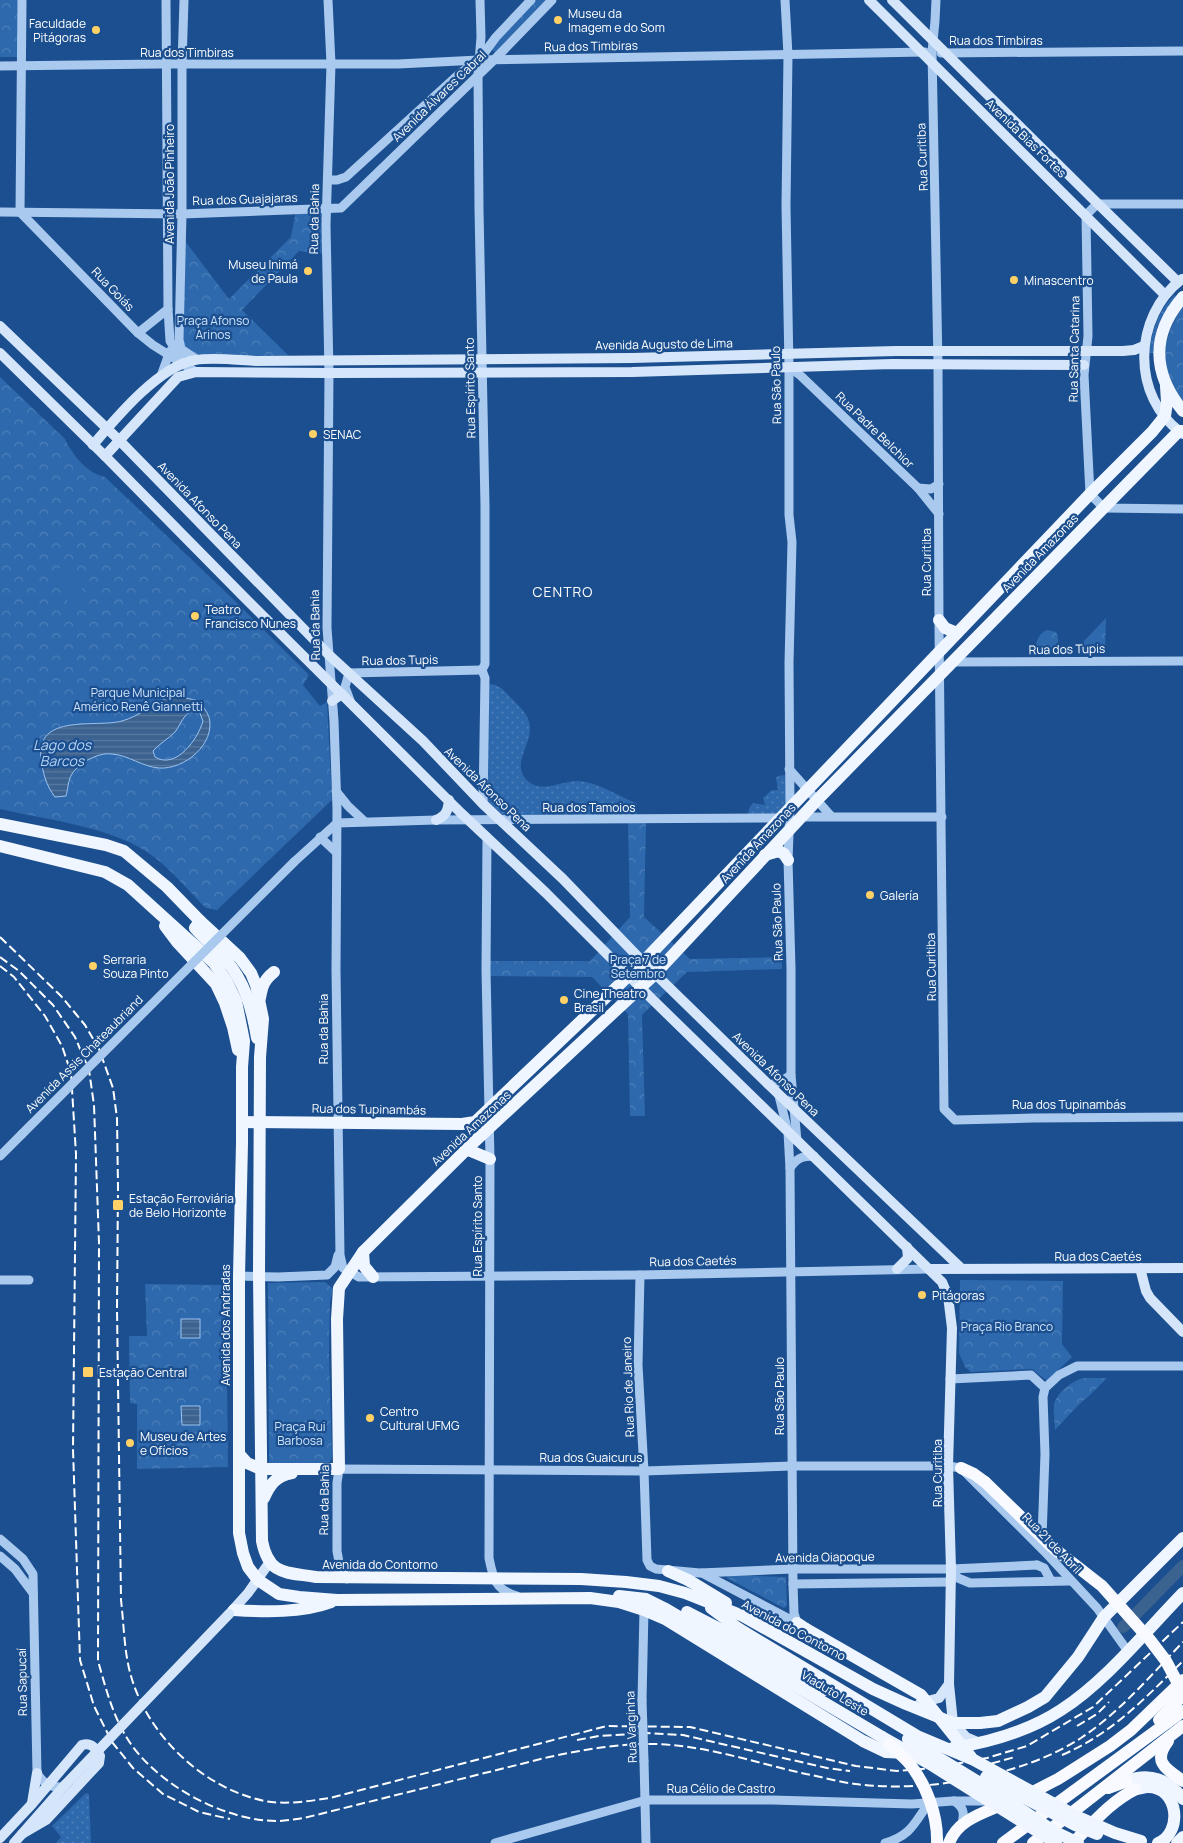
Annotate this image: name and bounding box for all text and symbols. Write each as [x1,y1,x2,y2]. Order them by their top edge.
place label: Museu da Imagem e do Som [568,5,665,36]
marker: Museu da Imagem e do Som [552,14,564,26]
place label: Faculdade Pitágoras [29,15,86,46]
marker: Faculdade Pitágoras [90,24,102,36]
street label: Rua dos Timbiras [949,32,1043,49]
street label: Rua dos Timbiras [544,37,638,55]
street label: Rua dos Timbiras [140,44,234,61]
street label: Avenida Álvares Cabral [388,47,490,145]
street label: Avenida Bias Fortes [982,95,1070,181]
street label: Rua Curitiba [912,123,932,191]
street label: Avenida João Pinheiro [161,124,178,244]
street label: Rua da Bahia [305,184,323,254]
street label: Rua dos Guajajaras [192,189,298,209]
place label: Museu Inimá de Paula [228,256,298,287]
street label: Rua Goiás [88,263,138,315]
marker: Museu Inimá de Paula [302,265,314,277]
place label: Minascentro [1024,272,1094,289]
marker: Minascentro [1008,274,1020,286]
street label: Rua Santa Catarina [1065,296,1083,402]
park label: Praça Afonso Arinos [177,312,249,343]
street label: Avenida Augusto de Lima [595,334,733,354]
street label: Rua Espírito Santo [461,337,479,439]
street label: Rua São Paulo [767,346,785,424]
street label: Rua Padre Belchior [832,388,919,472]
place label: SENAC [323,426,362,443]
marker: SENAC [307,428,319,440]
street label: Avenida Afonso Pena [154,458,246,552]
street label: Avenida Amazonas [998,510,1082,596]
street label: Rua Curitiba [918,528,935,596]
district label: CENTRO [533,582,593,601]
street label: Rua da Bahia [306,590,324,660]
place label: Teatro Francisco Nunes [205,601,296,632]
marker: Teatro Francisco Nunes [189,610,201,622]
street label: Rua dos Tupis [1029,640,1105,658]
street label: Rua dos Tupis [362,651,438,669]
park label: Parque Municipal Américo Renê Giannetti [73,684,203,715]
water label: Lago dos Barcos [33,735,93,770]
street label: Avenida Afonso Pena [441,743,535,835]
street label: Rua dos Tamoios [543,799,635,816]
street label: Avenida Amazonas [717,799,799,887]
street label: Rua São Paulo [767,883,787,961]
place label: Galería [880,887,919,904]
marker: Galería [864,889,876,901]
street label: Rua Curitiba [922,933,940,1001]
place label: Serraria Souza Pinto [103,951,169,982]
park label: Praça 7 de Setembro [610,951,666,982]
marker: Serraria Souza Pinto [87,960,99,972]
place label: Cine Theatro Brasil [574,985,646,1016]
street label: Avenida Assis Chateaubriand [21,991,147,1117]
street label: Rua da Bahia [315,994,332,1064]
marker: Cine Theatro Brasil [558,994,570,1006]
street label: Avenida Afonso Pena [729,1028,823,1120]
street label: Avenida Amazonas [427,1087,515,1169]
street label: Rua dos Tupinambás [1012,1096,1126,1113]
street label: Rua dos Tupinambás [312,1100,426,1118]
street label: Rua Espírito Santo [469,1176,486,1276]
place label: Estação Ferroviária de Belo Horizonte [129,1190,234,1221]
marker: Estação Ferroviária de Belo Horizonte [111,1198,125,1212]
street label: Rua dos Caetés [1055,1248,1142,1265]
street label: Rua dos Caetés [649,1252,737,1270]
street label: Avenida dos Andradas [217,1264,234,1386]
place label: Pitágoras [932,1287,985,1304]
marker: Pitágoras [916,1289,928,1301]
park label: Praça Rio Branco [961,1318,1053,1335]
street label: Rua Rio de Janeiro [618,1336,638,1438]
street label: Rua São Paulo [771,1357,788,1435]
place label: Estação Central [99,1364,187,1381]
marker: Estação Central [81,1365,95,1379]
place label: Centro Cultural UFMG [380,1403,460,1434]
marker: Centro Cultural UFMG [364,1412,376,1424]
park label: Praça Rui Barbosa [274,1418,326,1449]
place label: Museu de Artes e Ofícios [140,1428,226,1459]
marker: Museu de Artes e Ofícios [124,1437,136,1449]
street label: Rua Curitiba [929,1439,946,1507]
street label: Rua dos Guaicurus [539,1449,643,1466]
street label: Rua da Bahia [315,1465,333,1535]
street label: Rua 21 de Abril [1019,1509,1085,1577]
street label: Avenida Oiapoque [775,1548,875,1566]
street label: Avenida do Contorno [322,1556,438,1573]
street label: Avenida do Contorno [739,1595,849,1665]
street label: Rua Sapucaí [13,1648,31,1716]
street label: Viaduto Leste [798,1666,872,1720]
street label: Rua Varginha [621,1691,641,1763]
street label: Rua Célio de Castro [667,1780,775,1797]

